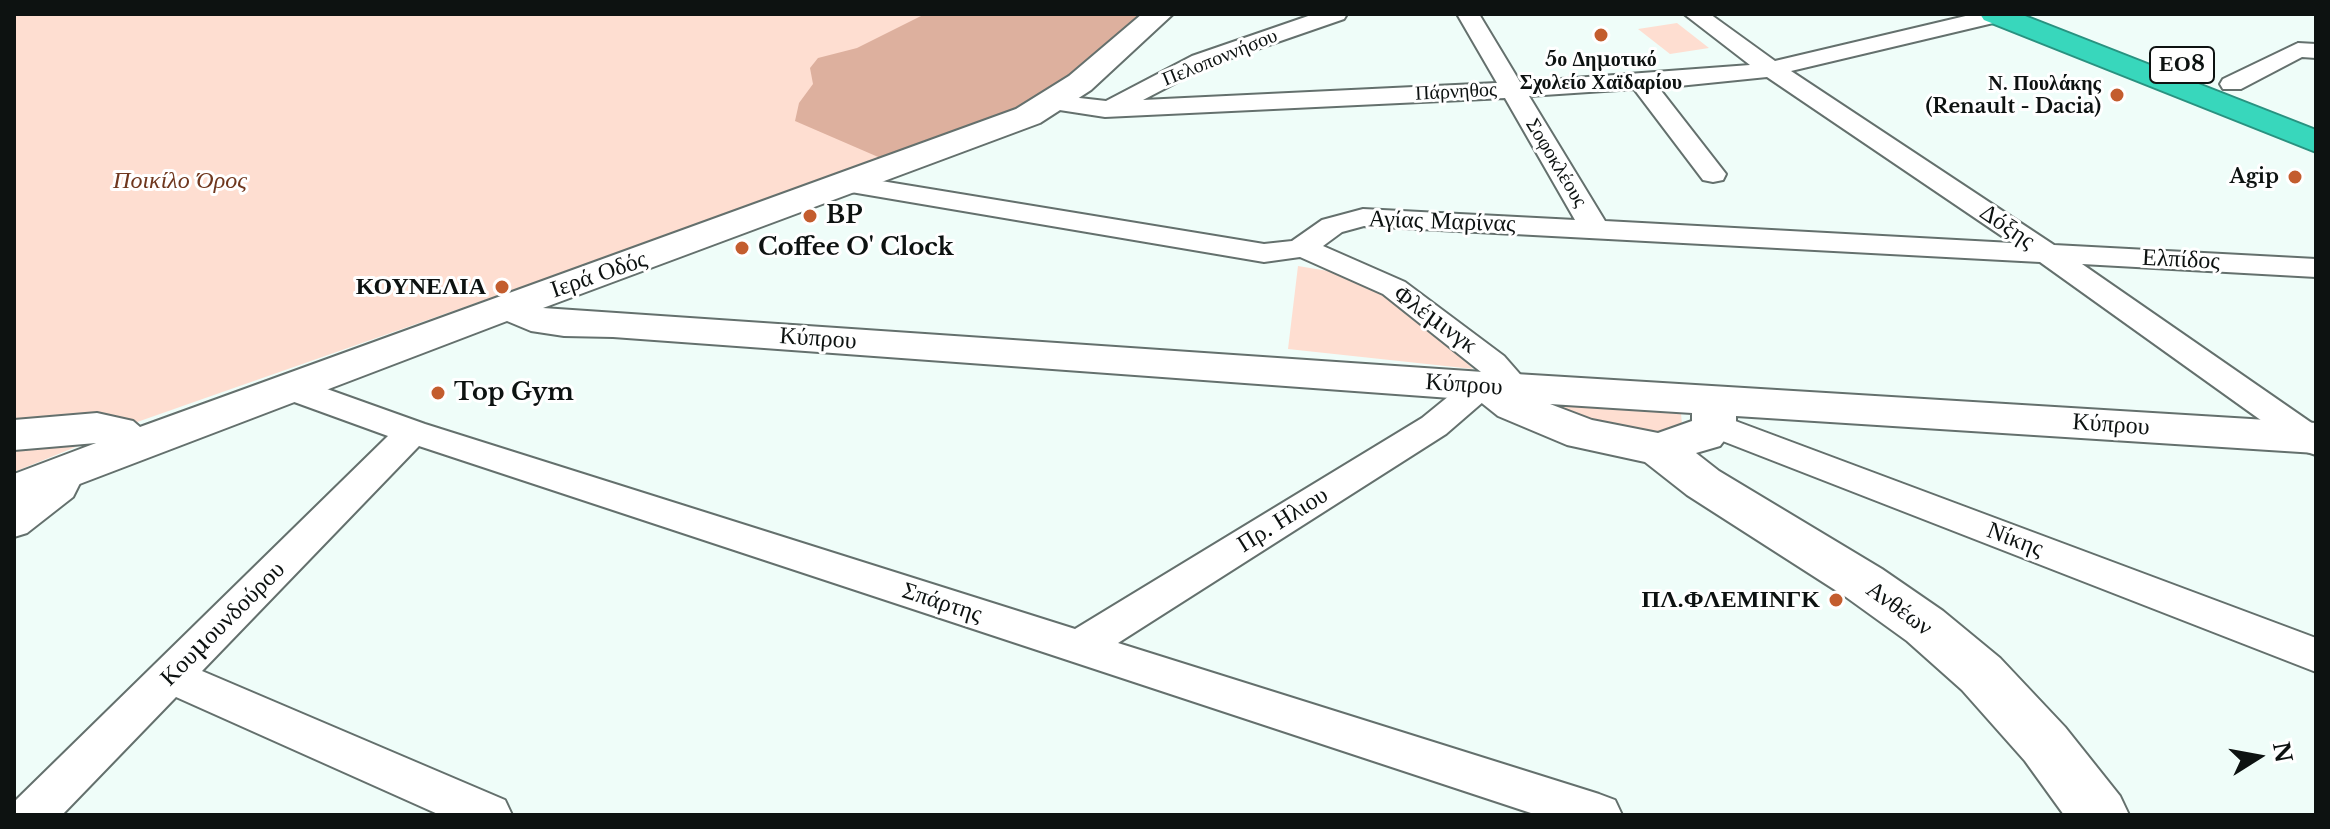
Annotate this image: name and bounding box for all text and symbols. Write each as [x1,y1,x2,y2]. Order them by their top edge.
street label: Πελοποννήσου [1159,24,1281,92]
marker: 5ο Δημοτικό Σχολείο Χαϊδαρίου [1592,26,1610,44]
road number: ΕΟ8 [2150,47,2214,83]
place label: 5ο Δημοτικό Σχολείο Χαϊδαρίου [1520,48,1682,95]
place label: Ν. Πουλάκης (Renault - Dacia) [1925,72,2101,119]
street label: Πάρνηθος [1414,78,1498,106]
marker: Ν. Πουλάκης (Renault - Dacia) [2108,86,2126,104]
street label: Σοφοκλέους [1520,114,1592,212]
place label: Agip [2229,165,2279,189]
park label: Ποικίλο Όρος [113,167,247,195]
marker: Agip [2286,168,2304,186]
street label: Δόξης [1974,198,2040,256]
place label: BP [826,202,862,230]
street label: Αγίας Μαρίνας [1368,205,1516,239]
marker: BP [801,207,819,225]
place label: Coffee O' Clock [758,234,954,262]
marker: Coffee O' Clock [733,239,751,257]
street label: Ελπίδος [2141,244,2221,276]
street label: Ιερά Οδός [547,245,651,305]
place label: ΚΟΥΝΕΛΙΑ [356,273,486,301]
marker: ΚΟΥΝΕΛΙΑ [493,278,511,296]
street label: Φλέμινγκ [1387,280,1483,360]
street label: Κύπρου [778,322,858,356]
street label: Κύπρου [1424,368,1504,402]
place label: Top Gym [454,379,574,407]
marker: Top Gym [429,384,447,402]
street label: Κύπρου [2071,408,2151,442]
street label: Πρ. Ηλιου [1232,481,1334,559]
street label: Νίκης [1983,516,2047,564]
street label: Κουμουνδούρου [155,556,291,692]
street label: Ανθέων [1860,575,1938,643]
street label: Σπάρτης [898,577,986,629]
place label: ΠΛ.ΦΛΕΜΙΝΓΚ [1642,586,1820,614]
marker: ΠΛ.ΦΛΕΜΙΝΓΚ [1827,591,1845,609]
north arrow [2218,717,2298,797]
text: N [2267,740,2297,765]

